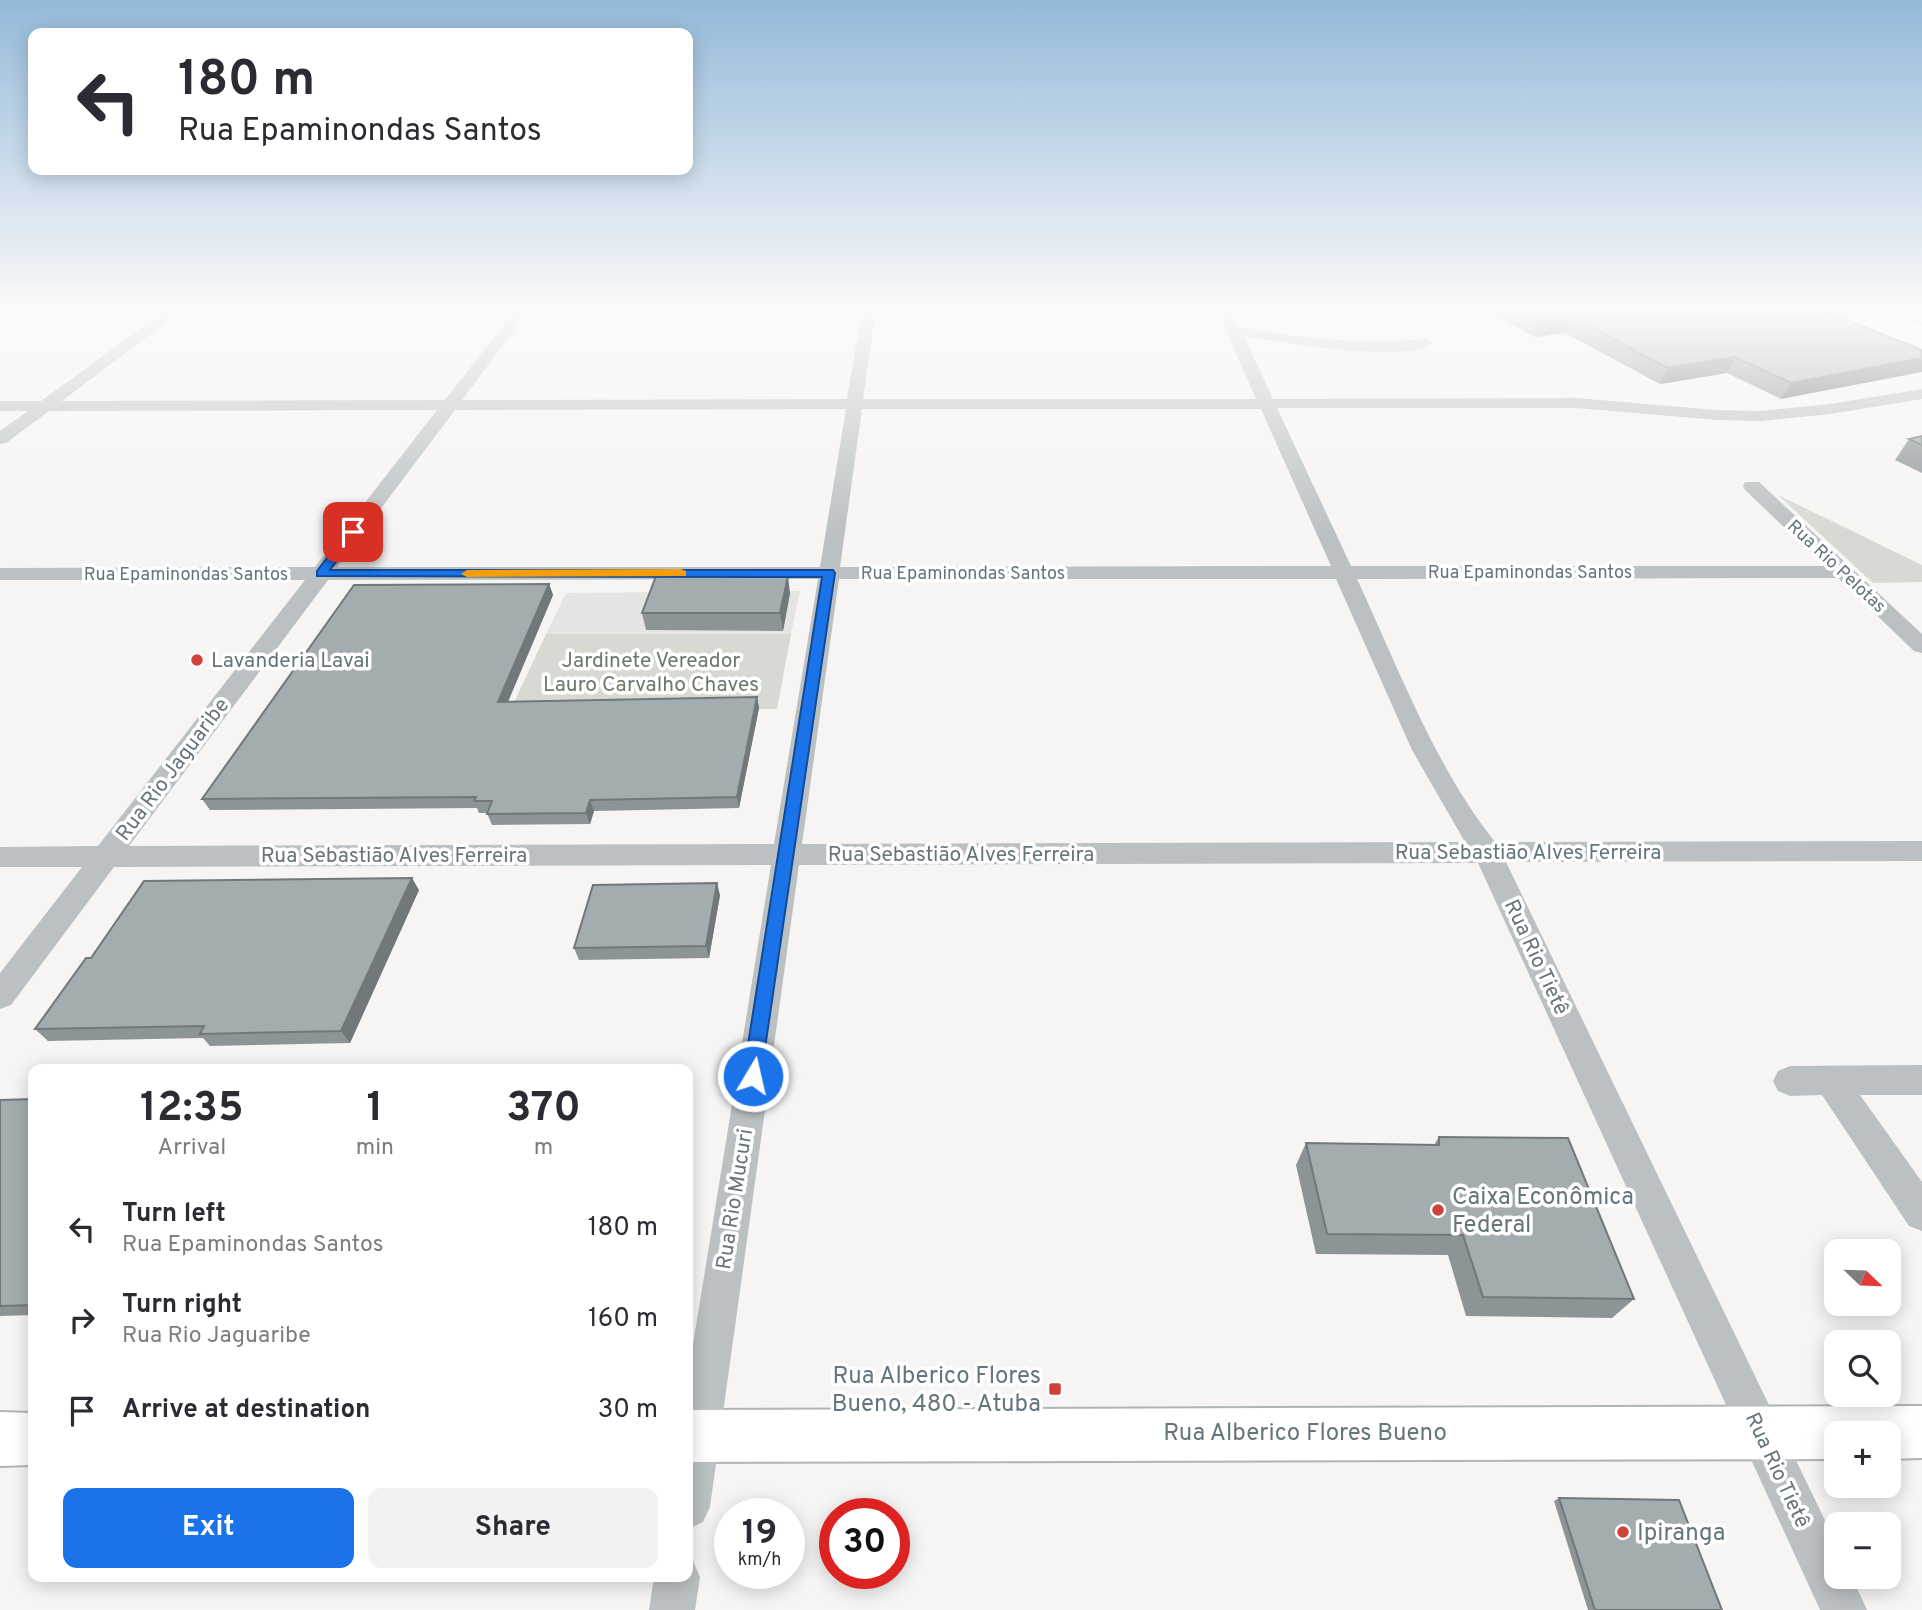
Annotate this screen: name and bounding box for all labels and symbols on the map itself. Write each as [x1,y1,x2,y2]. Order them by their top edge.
pin [323,502,383,562]
street label: Rua Rio Pelotas [1782,515,1890,619]
street label: Rua Epaminondas Santos [1428,562,1632,585]
street label: Rua Epaminondas Santos [861,563,1065,586]
street label: Rua Epaminondas Santos [84,564,288,587]
place label: Lavanderia Lavai [211,648,370,675]
park label: Jardinete Vereador Lauro Carvalho Chaves [543,648,759,699]
marker: Lavanderia Lavai [189,652,205,668]
street label: Rua Rio Jaguaribe [111,693,236,847]
street label: Rua Sebastião Alves Ferreira [1395,840,1661,867]
street label: Rua Sebastião Alves Ferreira [828,842,1094,869]
street label: Rua Sebastião Alves Ferreira [261,843,527,870]
street label: Rua Rio Tietê [1497,896,1574,1020]
position arrow [716,1039,790,1113]
street label: Rua Rio Mucuri [711,1127,760,1271]
place label: Caixa Econômica Federal [1452,1183,1634,1241]
marker: Caixa Econômica Federal [1430,1202,1446,1218]
north arrow [1824,1239,1900,1316]
place label: Rua Alberico Flores Bueno, 480 - Atuba [832,1362,1041,1420]
marker: Rua Alberico Flores Bueno, 480 - Atuba [1047,1381,1063,1397]
street label: Rua Rio Tietê [1738,1409,1815,1533]
street label: Rua Alberico Flores Bueno [1163,1419,1447,1449]
speed limit sign: 30 [819,1498,910,1589]
place label: Ipiranga [1637,1519,1725,1549]
marker: Ipiranga [1615,1524,1631,1540]

